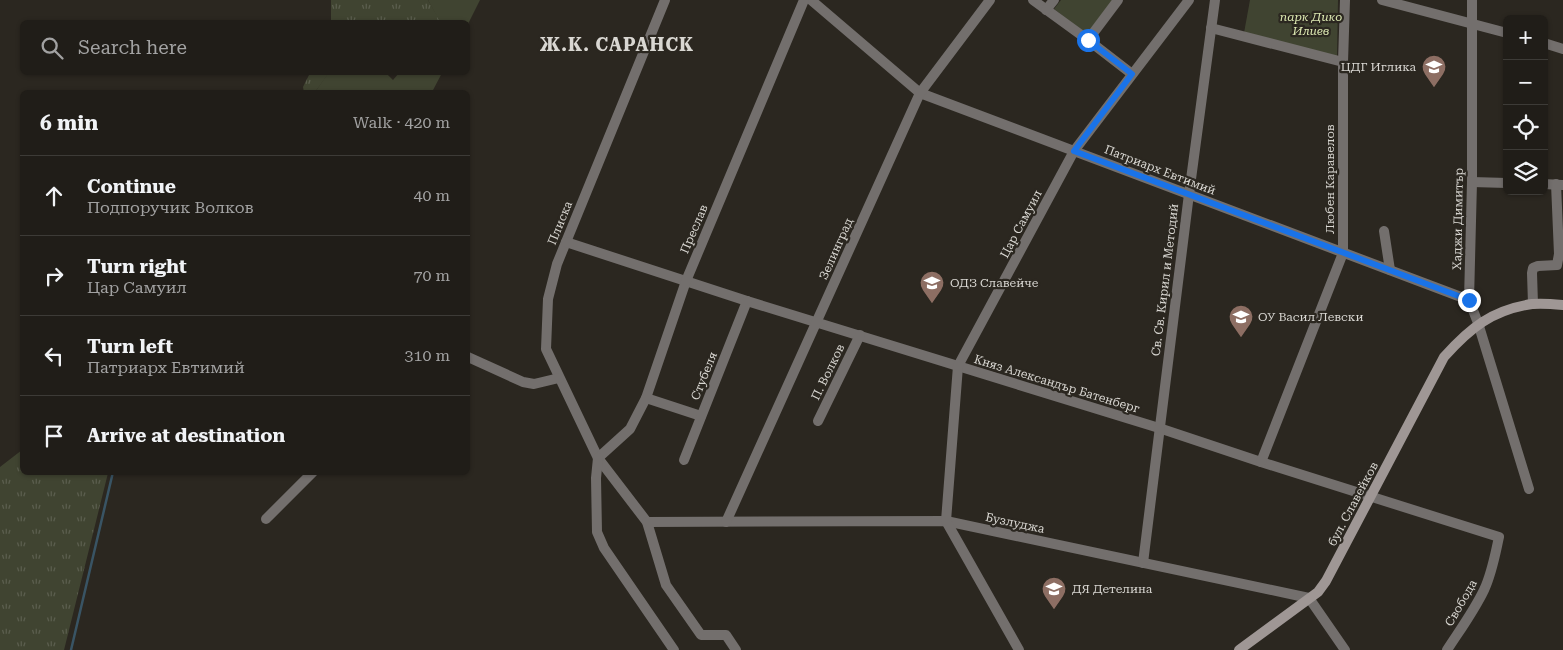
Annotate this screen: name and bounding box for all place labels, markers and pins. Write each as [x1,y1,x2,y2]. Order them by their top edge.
school or university icon: ЦДГ Иглика [1421,54,1447,88]
place label: ЦДГ Иглика [1341,60,1416,74]
school or university icon: ОДЗ Славейче [919,270,945,304]
place label: ОДЗ Славейче [950,276,1039,290]
school or university icon: ОУ Васил Левски [1228,304,1254,338]
place label: ОУ Васил Левски [1258,310,1363,324]
school or university icon: ДЯ Детелина [1041,576,1067,610]
place label: ДЯ Детелина [1072,582,1153,596]

